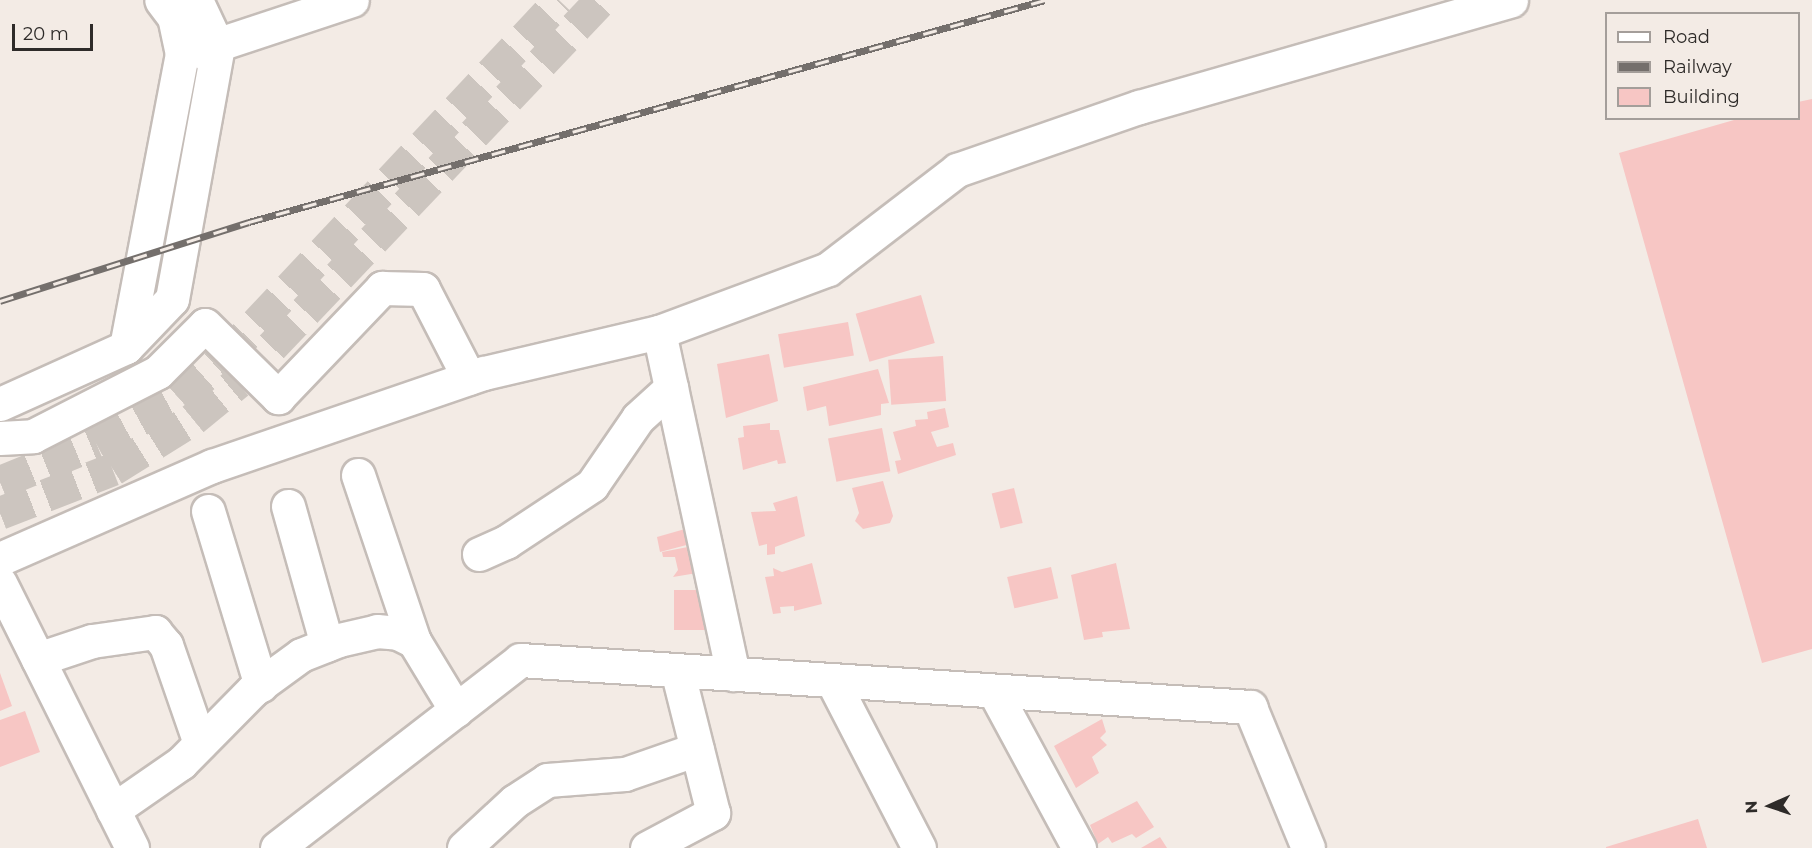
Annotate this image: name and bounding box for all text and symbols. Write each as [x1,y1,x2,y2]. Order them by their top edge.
scale bar [15,12,96,50]
legend [1605,12,1800,120]
text: 20 m [23,23,69,45]
text: Road [1663,26,1710,48]
text: Railway [1663,56,1732,78]
text: Building [1663,86,1740,108]
north arrow [1740,776,1800,836]
text: N [1742,800,1761,814]

